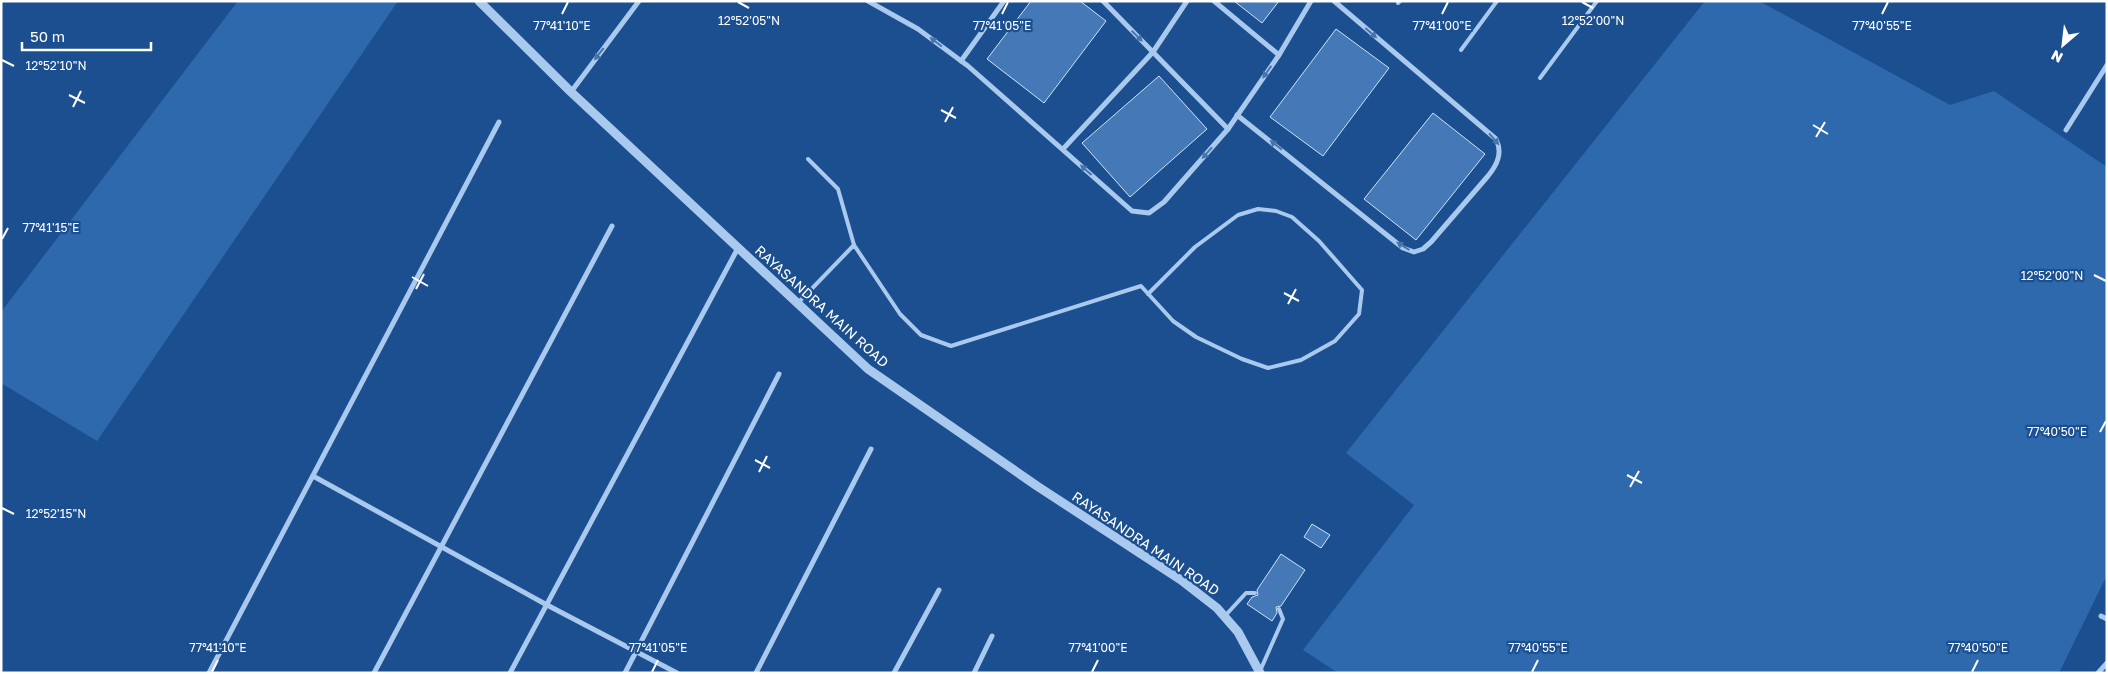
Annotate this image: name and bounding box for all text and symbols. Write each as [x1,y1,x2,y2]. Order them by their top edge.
text: 12°52'05"N [718,13,780,28]
text: 12°52'00"N [1562,13,1624,28]
text: 77°41'10"E [533,18,591,33]
text: 77°41'05"E [973,18,1031,33]
text: 77°41'00"E [1413,18,1471,33]
text: 77°40'55"E [1852,18,1912,33]
scale bar [22,20,151,52]
north arrow [2038,20,2088,70]
text: 50 m [30,27,65,45]
one-way arrow [1365,27,1377,38]
one-way arrow [1131,29,1143,41]
one-way arrow [930,37,943,48]
one-way arrow [593,47,604,60]
text: N [2048,47,2065,67]
text: 12°52'10"N [25,58,87,73]
one-way arrow [1262,66,1272,79]
one-way arrow [1488,133,1499,146]
one-way arrow [1270,140,1283,151]
one-way arrow [1201,146,1213,158]
one-way arrow [1081,164,1093,176]
text: 77°41'15"E [23,220,79,235]
street label: RAYASANDRA MAIN ROAD [752,241,892,371]
one-way arrow [1397,241,1410,251]
text: 12°52'00"N [2021,268,2083,283]
text: 77°40'50"E [2027,424,2087,439]
street label: RAYASANDRA MAIN ROAD [1069,487,1223,599]
text: 12°52'15"N [26,506,86,521]
text: 77°41'10"E [189,640,247,655]
text: 77°41'05"E [629,640,687,655]
text: 77°41'00"E [1069,640,1127,655]
text: 77°40'55"E [1508,640,1568,655]
text: 77°40'50"E [1948,640,2008,655]

